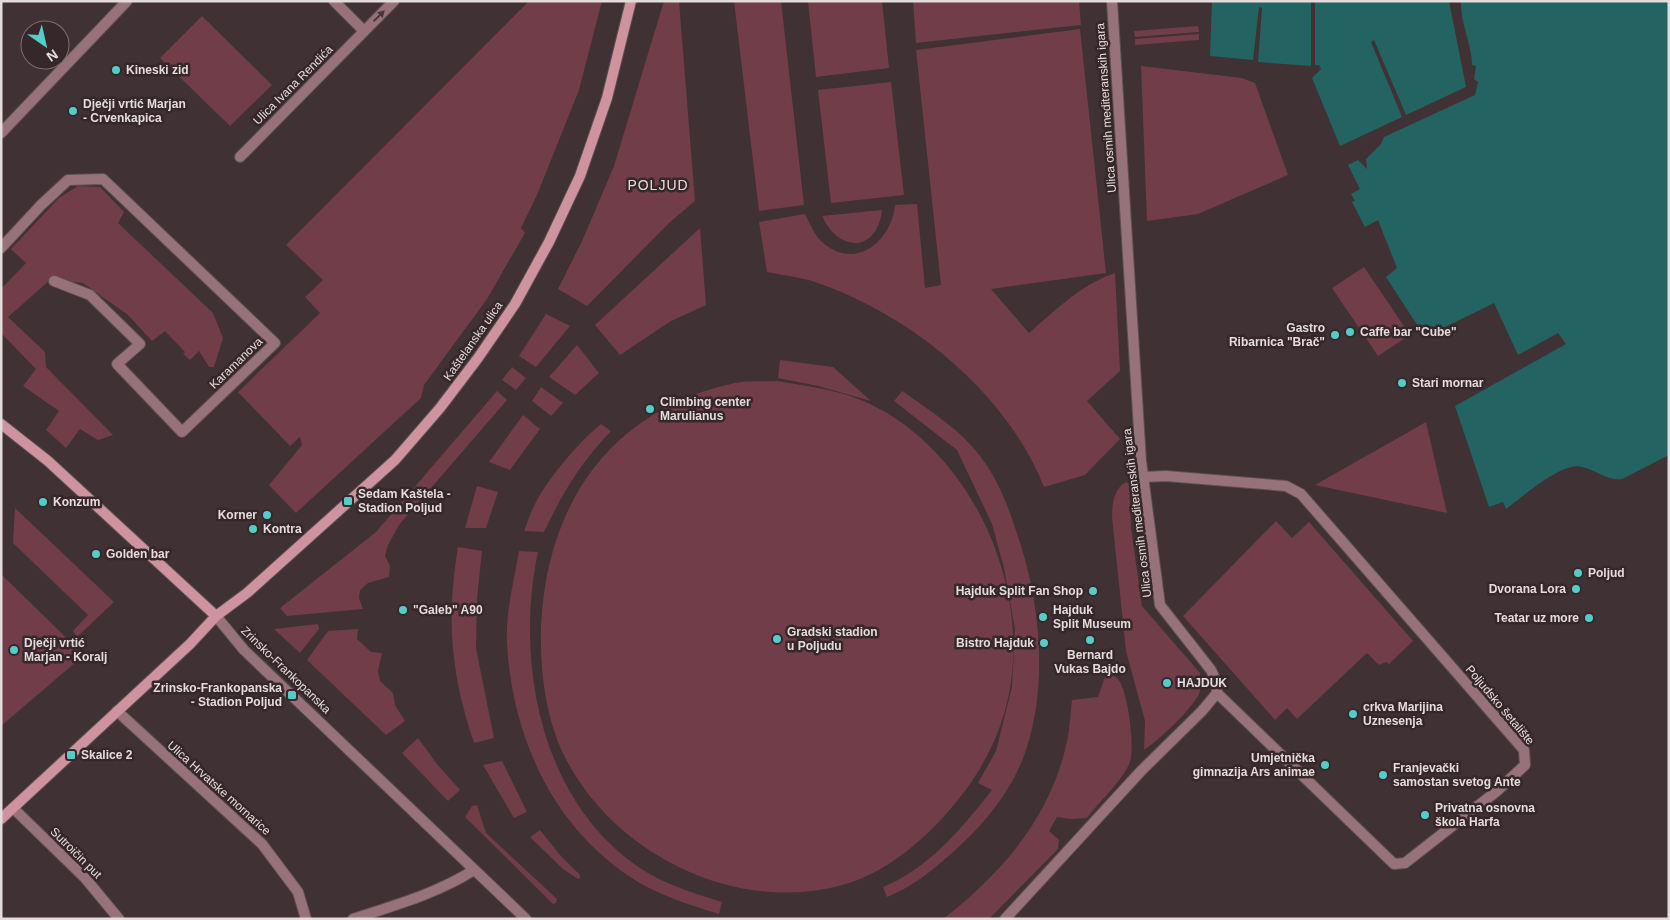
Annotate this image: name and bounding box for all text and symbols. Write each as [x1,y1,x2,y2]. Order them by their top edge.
one-way arrow [372,10,384,22]
north arrow [20,20,70,70]
street label: Ulica osmih mediteranskih igara [1093,22,1119,193]
street label: Ulica Ivana Rendića [250,42,336,128]
text: N [44,46,61,65]
place label: Kineski zid [126,63,189,77]
marker: Kineski zid [110,64,122,76]
place label: Dječji vrtić Marjan - Crvenkapica [83,97,186,125]
marker: Dječji vrtić Marjan - Crvenkapica [67,105,79,117]
district label: POLJUD [627,177,689,193]
street label: Kaštelanska ulica [440,298,506,383]
place label: Gastro Ribarnica "Brač" [1229,321,1325,349]
place label: Caffe bar "Cube" [1360,325,1457,339]
marker: Caffe bar "Cube" [1344,326,1356,338]
marker: Gastro Ribarnica "Brač" [1329,329,1341,341]
street label: Karamanova [207,334,266,392]
place label: Stari mornar [1412,376,1484,390]
marker: Stari mornar [1396,377,1408,389]
place label: Climbing center Marulianus [660,395,751,423]
marker: Climbing center Marulianus [644,403,656,415]
street label: Ulica osmih mediteranskih igara [1120,427,1154,598]
place label: Sedam Kaštela - Stadion Poljud [358,487,451,515]
place label: Konzum [53,495,100,509]
marker: Sedam Kaštela - Stadion Poljud [342,495,354,507]
marker: Konzum [37,496,49,508]
place label: Korner [218,508,257,522]
marker: Korner [261,509,273,521]
place label: Kontra [263,522,302,536]
marker: Kontra [247,523,259,535]
place label: Golden bar [106,547,170,561]
marker: Golden bar [90,548,102,560]
place label: Poljud [1588,566,1625,580]
marker: Poljud [1572,567,1584,579]
place label: Dvorana Lora [1489,582,1566,596]
marker: Dvorana Lora [1570,583,1582,595]
place label: Hajduk Split Fan Shop [956,584,1083,598]
marker: Hajduk Split Fan Shop [1087,585,1099,597]
place label: "Galeb" A90 [413,603,483,617]
place label: Hajduk Split Museum [1053,603,1131,631]
marker: "Galeb" A90 [397,604,409,616]
marker: Hajduk Split Museum [1037,611,1049,623]
place label: Teatar uz more [1495,611,1579,625]
marker: Teatar uz more [1583,612,1595,624]
street label: Zrinsko-Frankopanska [238,623,334,717]
place label: Gradski stadion u Poljudu [787,625,878,653]
marker: Gradski stadion u Poljudu [771,633,783,645]
marker: Bernard Vukas Bajdo [1084,634,1096,646]
place label: Dječji vrtić Marjan - Koralj [24,636,107,664]
place label: Bistro Hajduk [956,636,1034,650]
marker: Bistro Hajduk [1038,637,1050,649]
marker: Dječji vrtić Marjan - Koralj [8,644,20,656]
place label: Bernard Vukas Bajdo [1054,648,1126,676]
street label: Poljudsko šetalište [1463,662,1538,748]
place label: HAJDUK [1177,676,1227,690]
marker: HAJDUK [1161,677,1173,689]
place label: Zrinsko-Frankopanska - Stadion Poljud [153,681,282,709]
marker: Zrinsko-Frankopanska - Stadion Poljud [286,689,298,701]
place label: crkva Marijina Uznesenja [1363,700,1443,728]
marker: crkva Marijina Uznesenja [1347,708,1359,720]
street label: Ulica Hrvatske mornarice [165,738,274,838]
place label: Skalice 2 [81,748,133,762]
marker: Skalice 2 [65,749,77,761]
place label: Umjetnička gimnazija Ars animae [1193,751,1315,779]
marker: Umjetnička gimnazija Ars animae [1319,759,1331,771]
place label: Franjevački samostan svetog Ante [1393,761,1521,789]
marker: Franjevački samostan svetog Ante [1377,769,1389,781]
place label: Privatna osnovna škola Harfa [1435,801,1535,829]
marker: Privatna osnovna škola Harfa [1419,809,1431,821]
street label: Sutroičin put [47,824,105,882]

